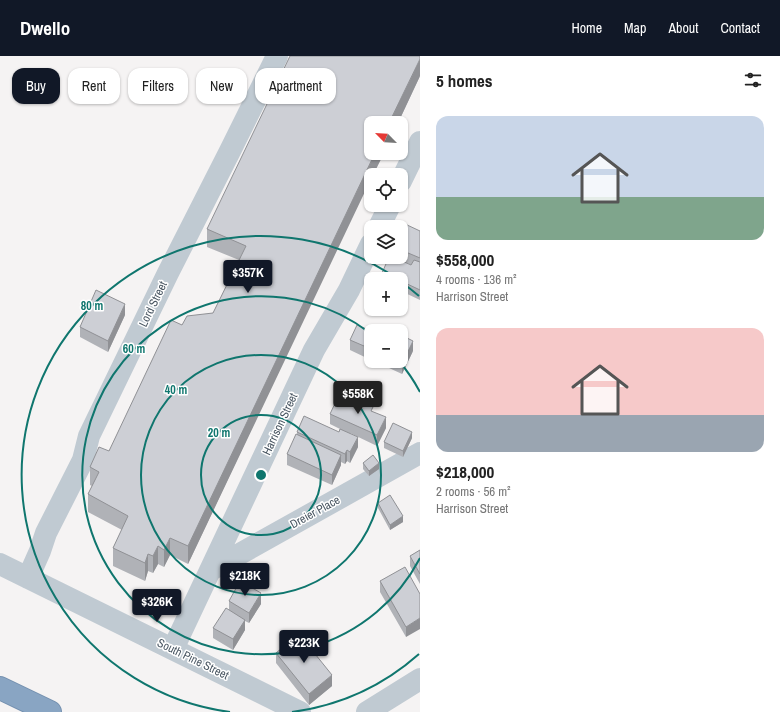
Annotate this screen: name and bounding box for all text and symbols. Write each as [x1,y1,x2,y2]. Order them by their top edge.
text: Dwello [20,15,70,41]
text: Home [571,19,602,37]
text: Map [624,19,646,37]
text: About [668,19,698,37]
text: Contact [720,19,760,37]
chip: Buy [12,68,60,104]
chip: Rent [68,68,120,104]
chip: Filters [128,68,188,104]
chip: New [196,68,247,104]
chip: Apartment [255,68,336,104]
text: 5 homes [436,69,493,92]
icon: filters [742,69,764,91]
north arrow [364,116,408,160]
map controls [364,116,408,368]
icon: home [564,142,636,214]
button: locate [364,168,408,212]
button: layers [364,220,408,264]
text: $558,000 [436,248,494,271]
pin: $357K [220,260,276,294]
text: $357K [232,264,264,281]
text: 4 rooms · 136 m² [436,271,517,288]
button: + [364,272,408,316]
street label: Lord Street [135,278,171,329]
text: Harrison Street [436,288,508,305]
text: 80 m [81,298,103,314]
button: − [364,324,408,368]
text: 60 m [123,341,145,357]
icon: home [564,354,636,426]
pin: $558K [330,381,386,415]
text: 40 m [165,382,187,398]
text: $558K [342,385,374,402]
street label: Harrison Street [259,390,301,458]
text: 20 m [208,425,230,441]
text: $218,000 [436,460,494,483]
centre of rings [254,468,268,482]
text: 2 rooms · 56 m² [436,483,511,500]
street label: Dreier Place [287,492,343,532]
text: Harrison Street [436,500,508,517]
pin: $218K [217,563,273,597]
text: $218K [229,567,261,584]
pin: $326K [129,589,185,623]
text: $326K [141,593,173,610]
pin: $223K [276,630,332,664]
text: $223K [288,634,320,651]
street label: South Pine Street [155,635,232,683]

